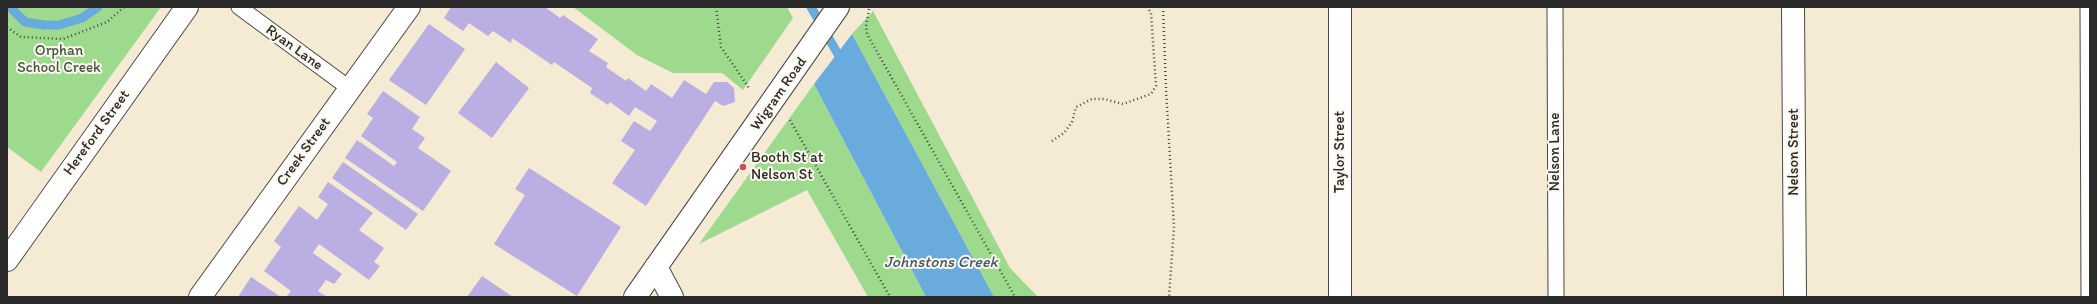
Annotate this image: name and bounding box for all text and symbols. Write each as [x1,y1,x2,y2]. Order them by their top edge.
street label: Ryan Lane [262,21,326,75]
park label: Orphan School Creek [17,42,101,77]
street label: Wigram Road [747,54,811,134]
street label: Hereford Street [60,87,134,179]
street label: Nelson Street [1785,108,1803,196]
street label: Taylor Street [1331,111,1349,193]
street label: Nelson Lane [1546,113,1564,191]
street label: Creek Street [273,114,335,190]
place label: Booth St at Nelson St [751,149,823,184]
marker: Booth St at Nelson St [738,162,748,172]
water label: Johnstons Creek [884,253,998,273]

